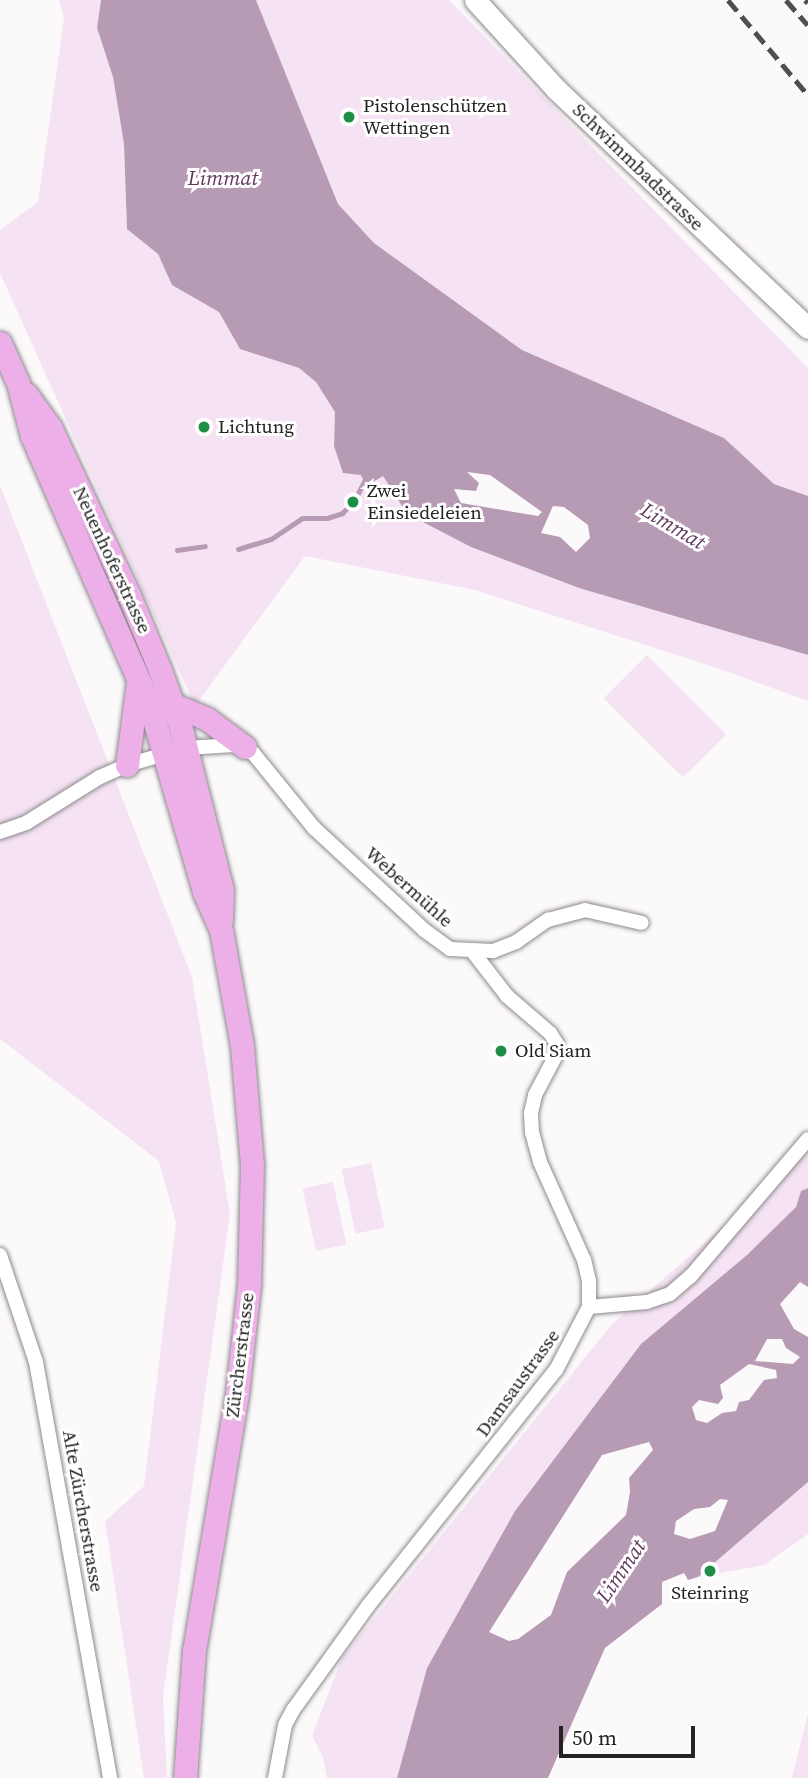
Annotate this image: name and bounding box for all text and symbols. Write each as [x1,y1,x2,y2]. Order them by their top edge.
place label: Pistolenschützen Wettingen [363,95,507,139]
street label: Schwimmbadstrasse [568,99,708,235]
marker: Pistolenschützen Wettingen [341,109,357,125]
water label: Limmat [188,165,258,191]
place label: Lichtung [218,416,294,438]
marker: Lichtung [196,419,212,435]
place label: Zwei Einsiedeleien [367,480,482,524]
street label: Neuenhoferstrasse [68,483,156,637]
marker: Zwei Einsiedeleien [345,494,361,510]
water label: Limmat [636,497,710,555]
street label: Webermühle [361,842,457,932]
place label: Old Siam [515,1040,591,1062]
marker: Old Siam [493,1043,509,1059]
street label: Zürcherstrasse [221,1291,259,1419]
street label: Damsaustrasse [471,1325,565,1441]
street label: Alte Zürcherstrasse [58,1428,108,1594]
water label: Limmat [591,1535,651,1607]
marker: Steinring [702,1563,718,1579]
place label: Steinring [671,1582,749,1604]
scale bar [563,1712,700,1756]
text: 50 m [572,1723,617,1752]

